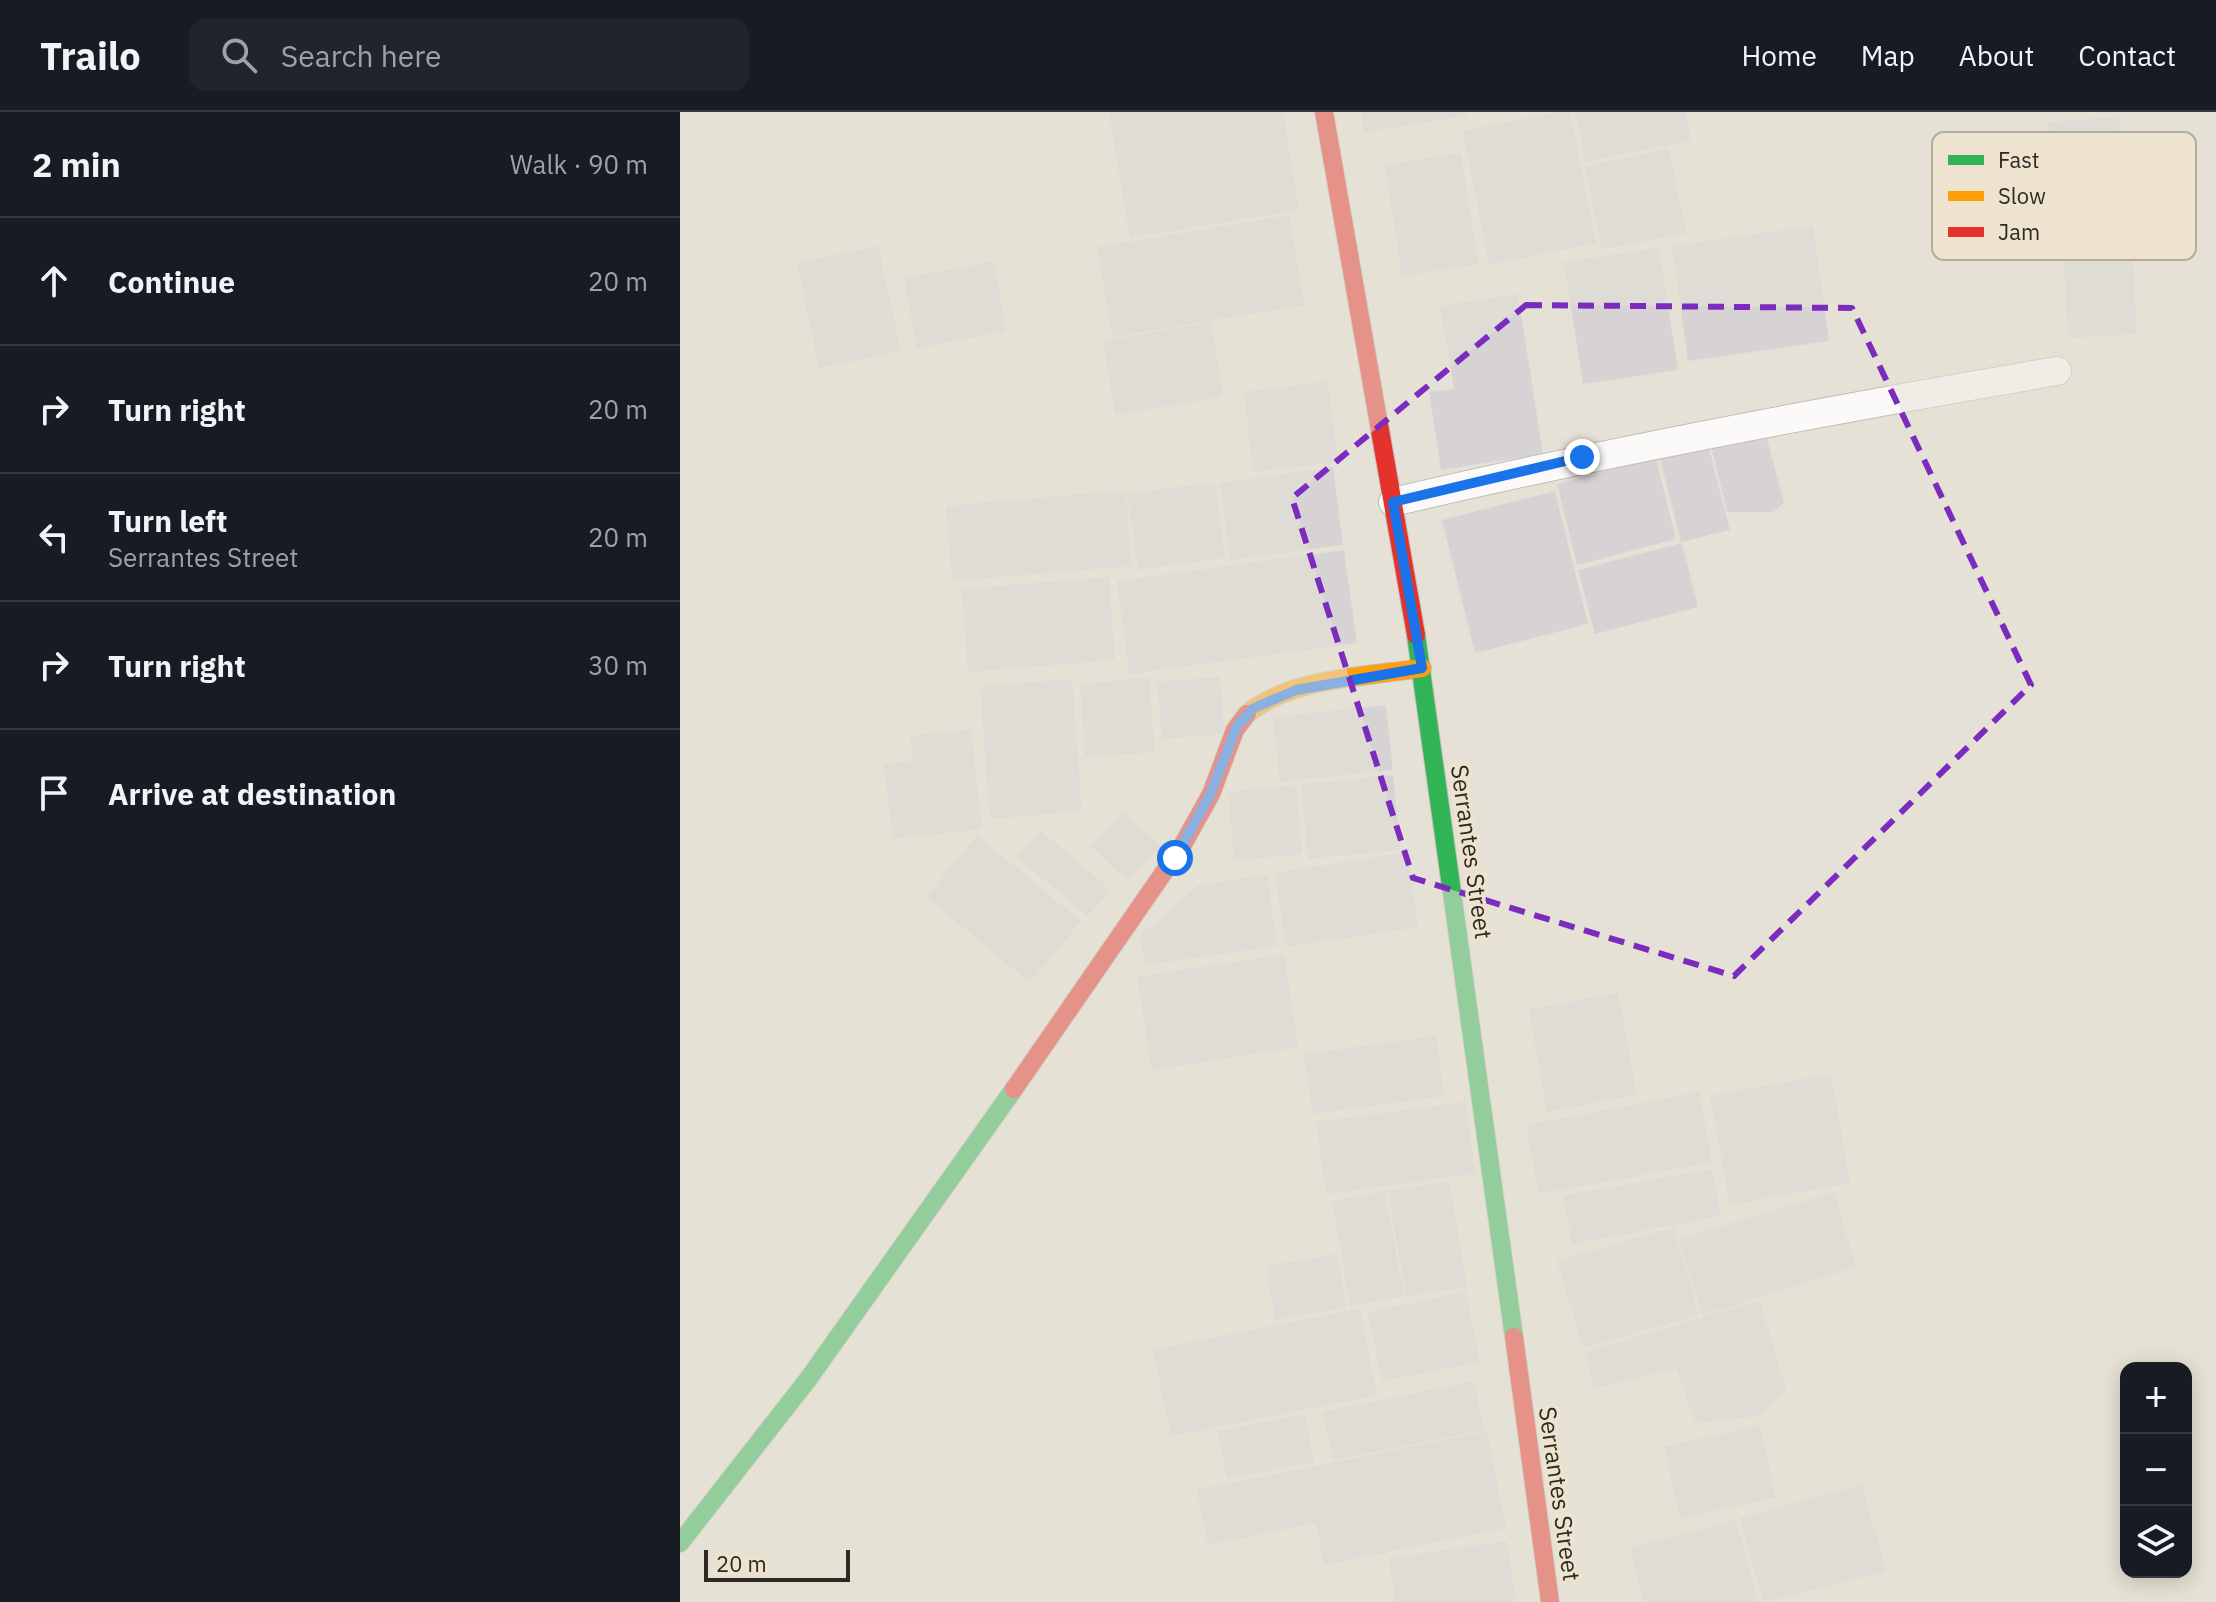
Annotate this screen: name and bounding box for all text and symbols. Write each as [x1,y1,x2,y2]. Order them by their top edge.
search box [189,19,749,91]
text: Trailo [40,31,141,80]
icon: search [217,33,261,77]
text: Search here [281,36,442,75]
text: Home [1741,37,1817,74]
text: Map [1861,37,1915,74]
text: About [1959,37,2034,74]
text: Contact [2078,37,2176,74]
legend [1932,132,2196,260]
text: 2 min [32,142,121,186]
text: Fast [1998,145,2039,174]
text: Walk · 90 m [510,147,648,181]
text: Slow [1998,181,2046,210]
text: Jam [1998,217,2040,246]
icon: ahead [32,259,76,303]
text: Continue [108,262,235,301]
text: 20 m [588,264,648,298]
icon: right [32,387,76,431]
text: Turn right [108,390,246,429]
text: 20 m [588,392,648,426]
route end [1564,439,1600,475]
text: Turn left [108,501,227,540]
icon: left [32,515,76,559]
text: 20 m [588,520,648,554]
text: Serrantes Street [108,540,298,574]
icon: right [32,643,76,687]
text: Turn right [108,646,246,685]
text: 30 m [588,648,648,682]
street label: Serrantes Street [1444,763,1500,941]
icon: arrive [32,771,76,815]
text: Arrive at destination [108,774,396,813]
route start [1157,840,1193,876]
map controls [2120,1362,2192,1578]
button: + [2120,1362,2192,1434]
street label: Serrantes Street [1532,1405,1588,1583]
button: − [2120,1434,2192,1506]
button: layers [2120,1506,2192,1578]
scale bar [704,1546,850,1582]
text: 20 m [716,1549,767,1578]

